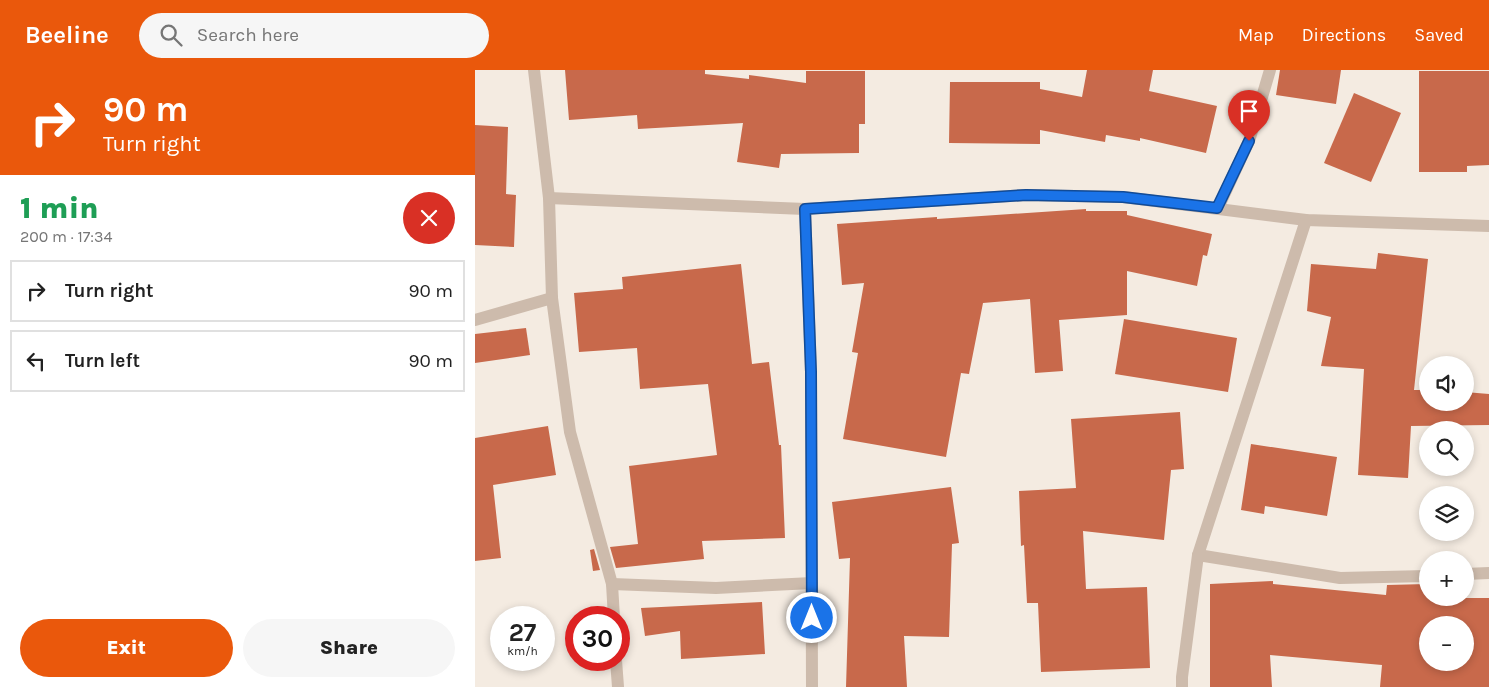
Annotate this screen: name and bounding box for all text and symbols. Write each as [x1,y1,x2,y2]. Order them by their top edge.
search box [139,13,489,58]
text: Beeline [25,21,109,49]
icon: search [157,21,185,49]
text: Search here [197,24,299,46]
text: Map [1238,24,1274,46]
text: Directions [1302,24,1386,46]
text: Saved [1414,24,1464,46]
text: 90 m [103,89,189,130]
icon: right [20,90,85,155]
pin [1228,90,1270,141]
icon: arrive [1235,97,1263,125]
text: Turn right [103,131,201,157]
text: 1 min [20,190,99,226]
button: close [403,192,455,244]
text: 200 m · 17:34 [20,227,112,246]
icon: right [22,277,50,305]
text: Turn right [65,280,154,302]
text: 90 m [408,280,453,302]
icon: left [22,347,50,375]
text: Turn left [65,350,140,372]
text: 90 m [408,350,453,372]
map controls [1419,356,1474,671]
button: sound [1419,356,1474,411]
button: search [1419,421,1474,476]
button: layers [1419,486,1474,541]
button: + [1419,551,1474,606]
position arrow [785,591,837,643]
speed limit sign: 30 [565,606,630,671]
button: − [1419,616,1474,671]
text: 27 [509,618,536,647]
button: Exit [20,619,233,677]
button: Share [243,619,455,677]
text: km/h [507,644,538,658]

